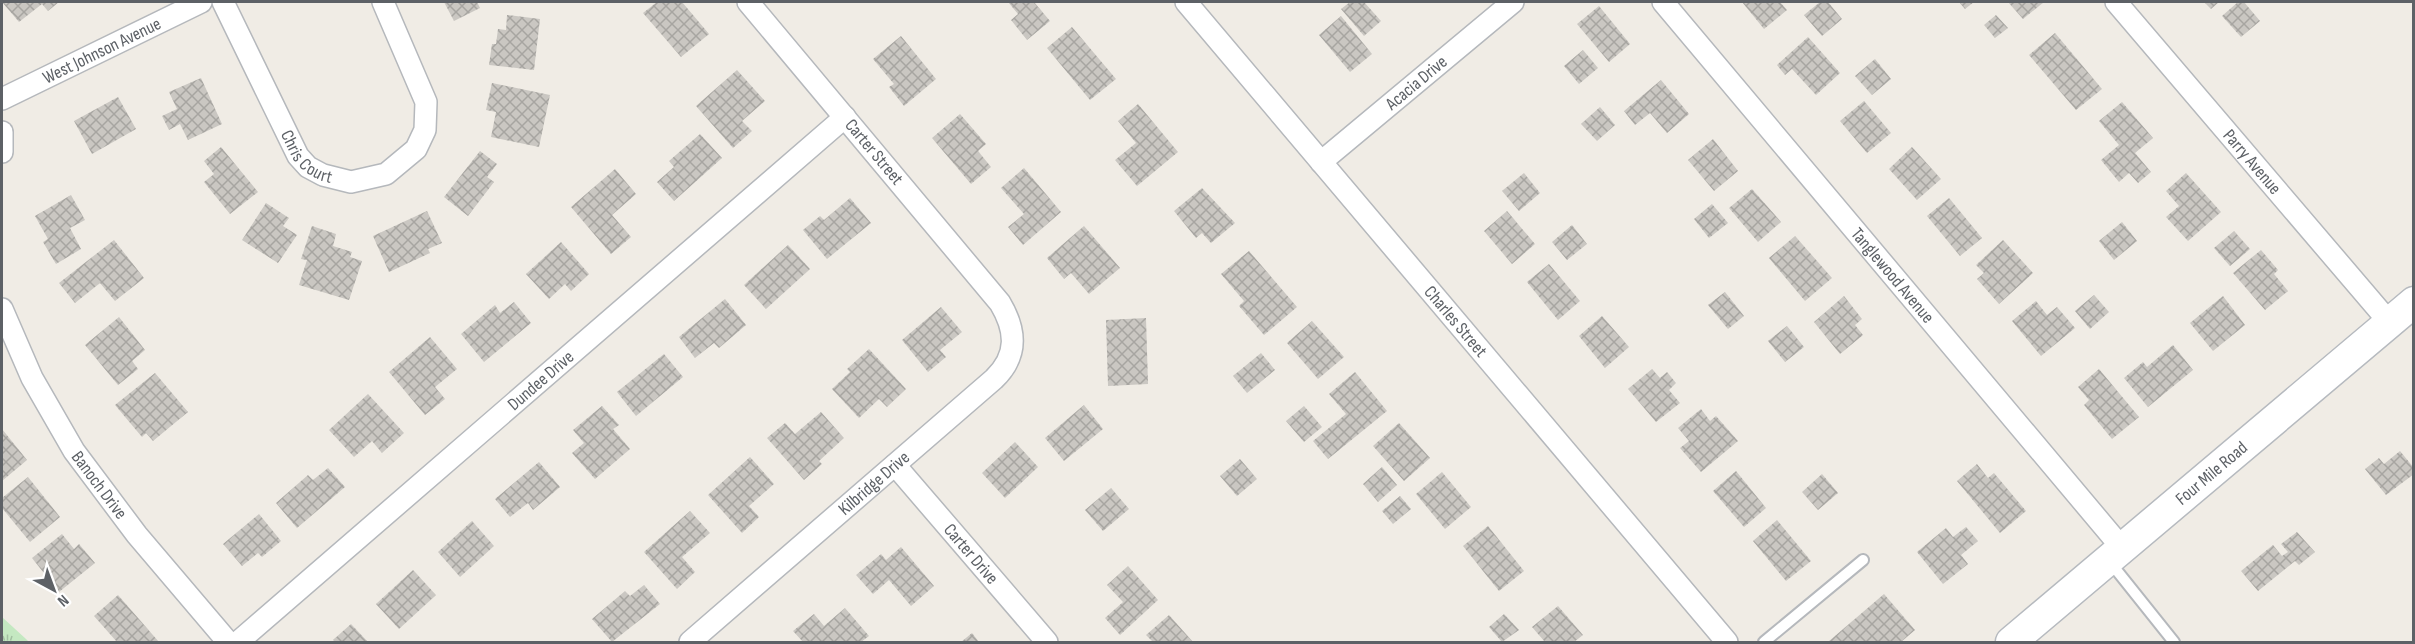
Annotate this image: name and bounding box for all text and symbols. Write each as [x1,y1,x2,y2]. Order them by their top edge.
street label: West Johnson Avenue [39,13,164,88]
street label: Acacia Drive [1380,51,1451,115]
street label: Carter Street [840,115,908,190]
street label: Parry Avenue [2219,125,2286,198]
street label: Chris Court [276,127,335,188]
street label: Tanglewood Avenue [1847,223,1939,327]
street label: Charles Street [1420,281,1492,361]
street label: Dundee Drive [503,346,578,415]
street label: Four Mile Road [2171,437,2251,509]
street label: Banoch Drive [67,447,132,523]
street label: Kilbridge Drive [834,447,914,519]
street label: Carter Drive [940,519,1003,588]
north arrow [24,560,84,620]
text: N [53,590,72,610]

